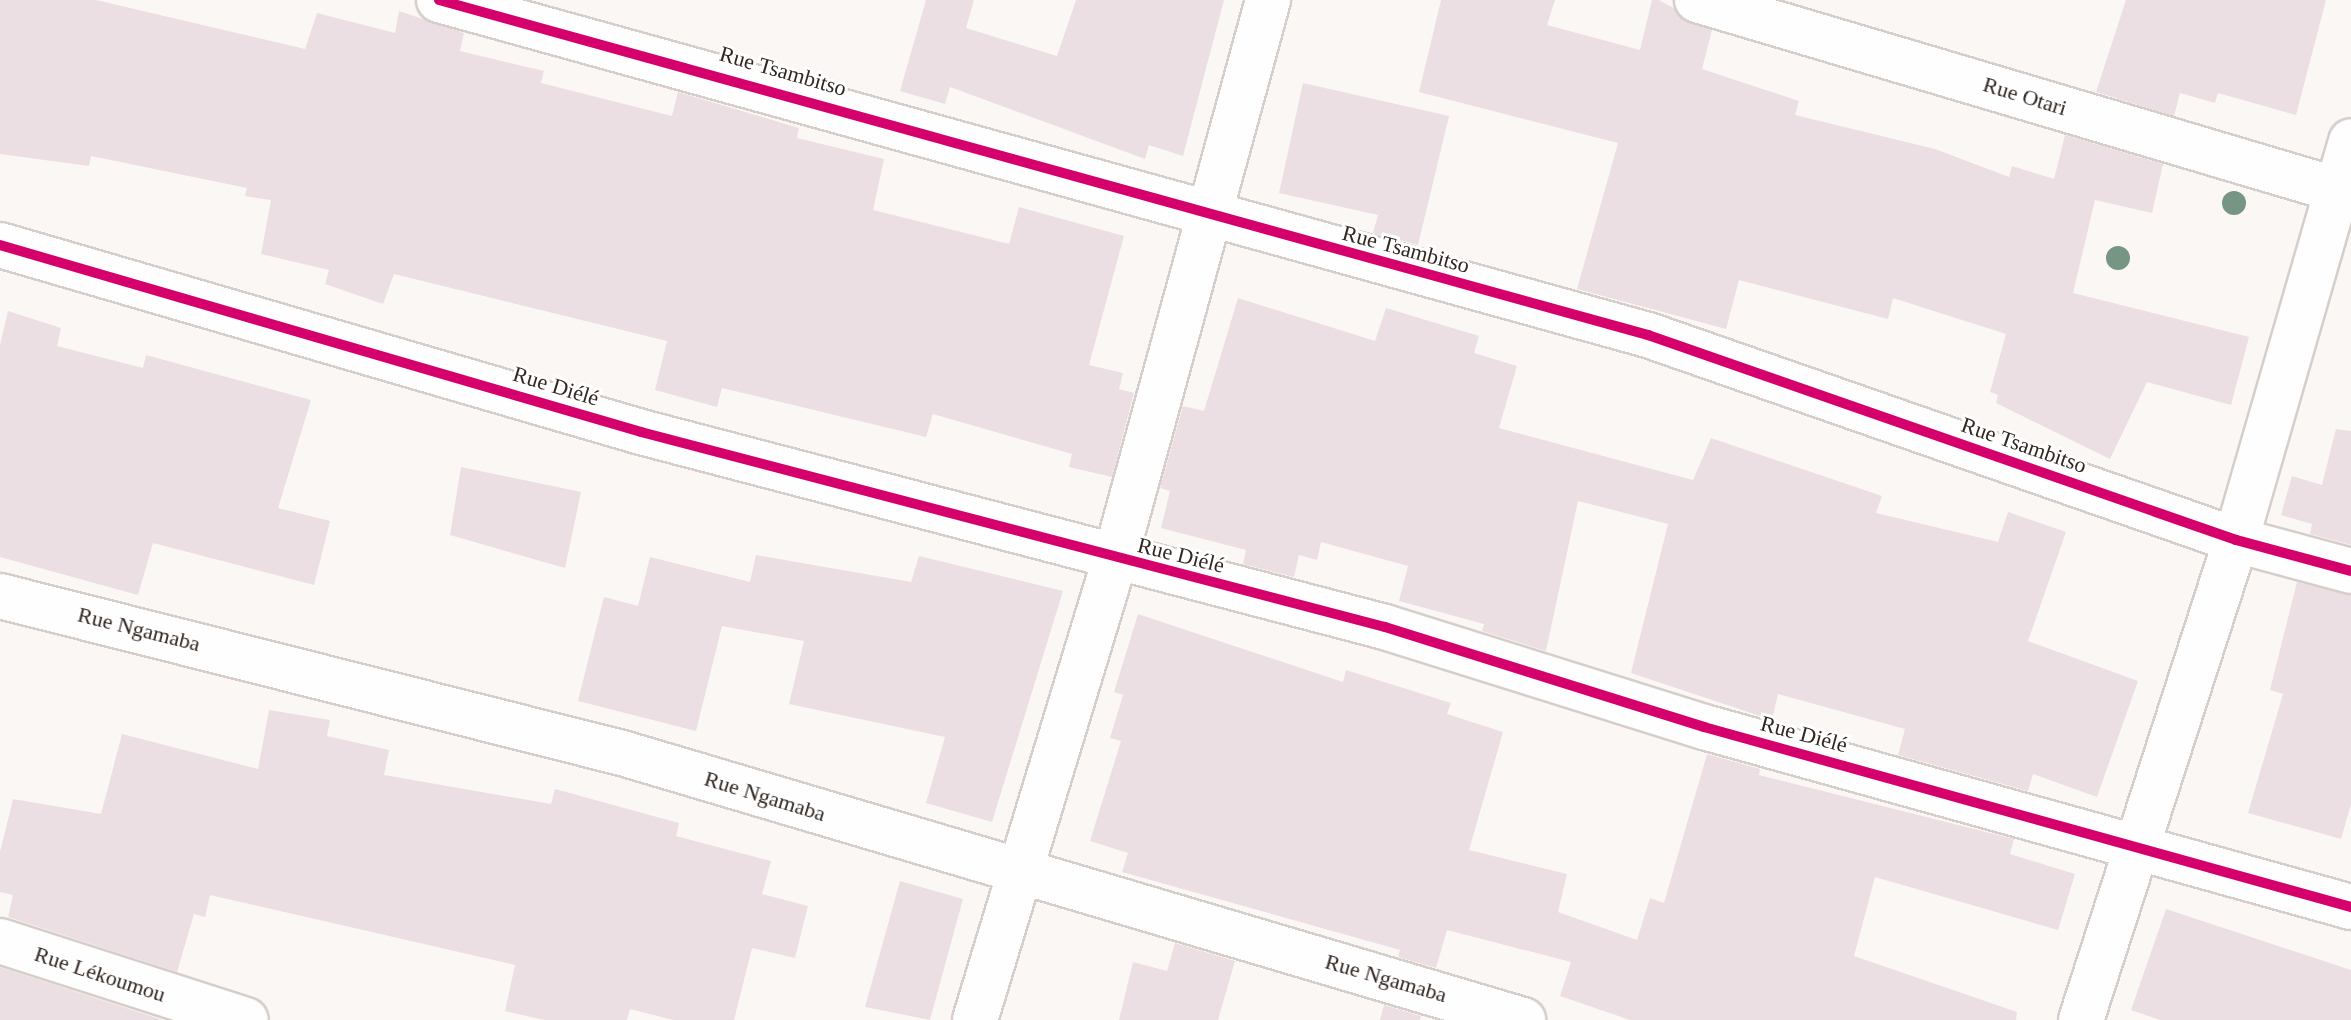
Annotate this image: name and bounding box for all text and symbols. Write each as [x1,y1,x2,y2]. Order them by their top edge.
street label: Rue Tsambitso [716,40,850,102]
street label: Rue Otari [1980,71,2070,121]
street label: Rue Tsambitso [1339,219,1473,279]
street label: Rue Diélé [510,360,602,412]
street label: Rue Tsambitso [1958,411,2090,479]
street label: Rue Diélé [1135,531,1227,579]
street label: Rue Ngamaba [75,601,203,657]
street label: Rue Diélé [1758,710,1850,758]
street label: Rue Ngamaba [701,765,829,827]
street label: Rue Lékoumou [31,940,169,1008]
street label: Rue Ngamaba [1322,948,1450,1008]

